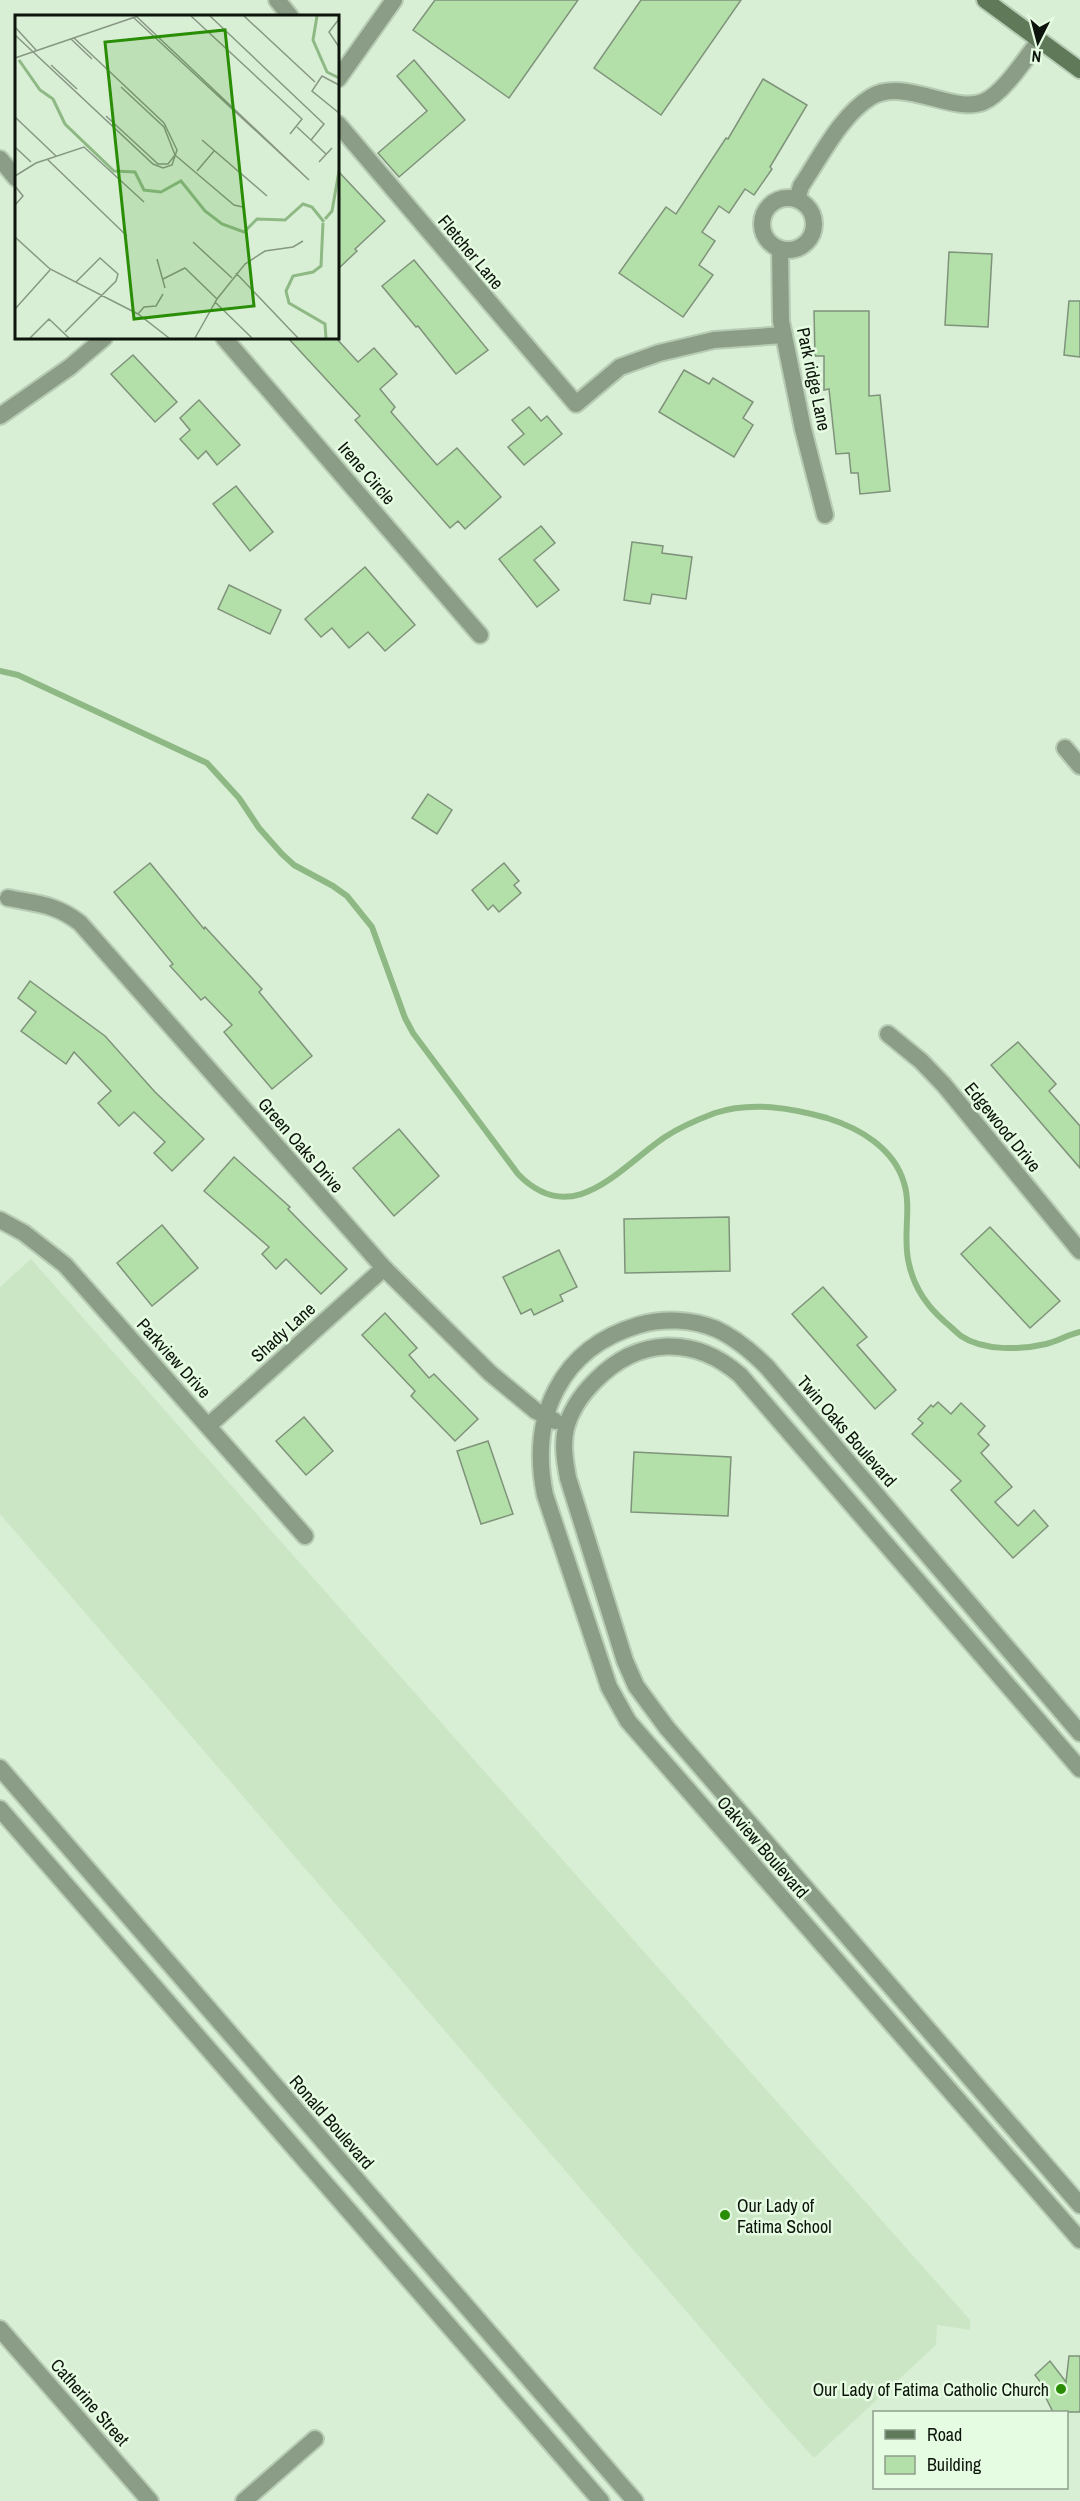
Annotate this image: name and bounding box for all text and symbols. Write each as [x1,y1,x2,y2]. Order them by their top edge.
north arrow [1008,12,1068,72]
inset map [15,15,339,339]
text: N [1031,45,1042,68]
street label: Fletcher Lane [432,209,510,295]
street label: Park ridge Lane [791,325,837,433]
street label: Irene Circle [333,436,401,510]
street label: Edgewood Drive [959,1077,1047,1177]
street label: Green Oaks Drive [253,1092,349,1198]
street label: Shady Lane [245,1296,321,1368]
street label: Parkview Drive [131,1312,217,1404]
street label: Twin Oaks Boulevard [792,1370,902,1492]
street label: Oakview Boulevard [712,1791,814,1903]
street label: Ronald Boulevard [284,2070,380,2174]
place label: Our Lady of Fatima School [737,2193,831,2239]
marker: Our Lady of Fatima School [718,2208,732,2222]
street label: Catherine Street [45,2353,135,2451]
place label: Our Lady of Fatima Catholic Church [813,2377,1049,2402]
marker: Our Lady of Fatima Catholic Church [1054,2382,1068,2396]
legend [873,2411,1068,2489]
text: Road [927,2422,962,2447]
text: Building [927,2452,982,2477]

